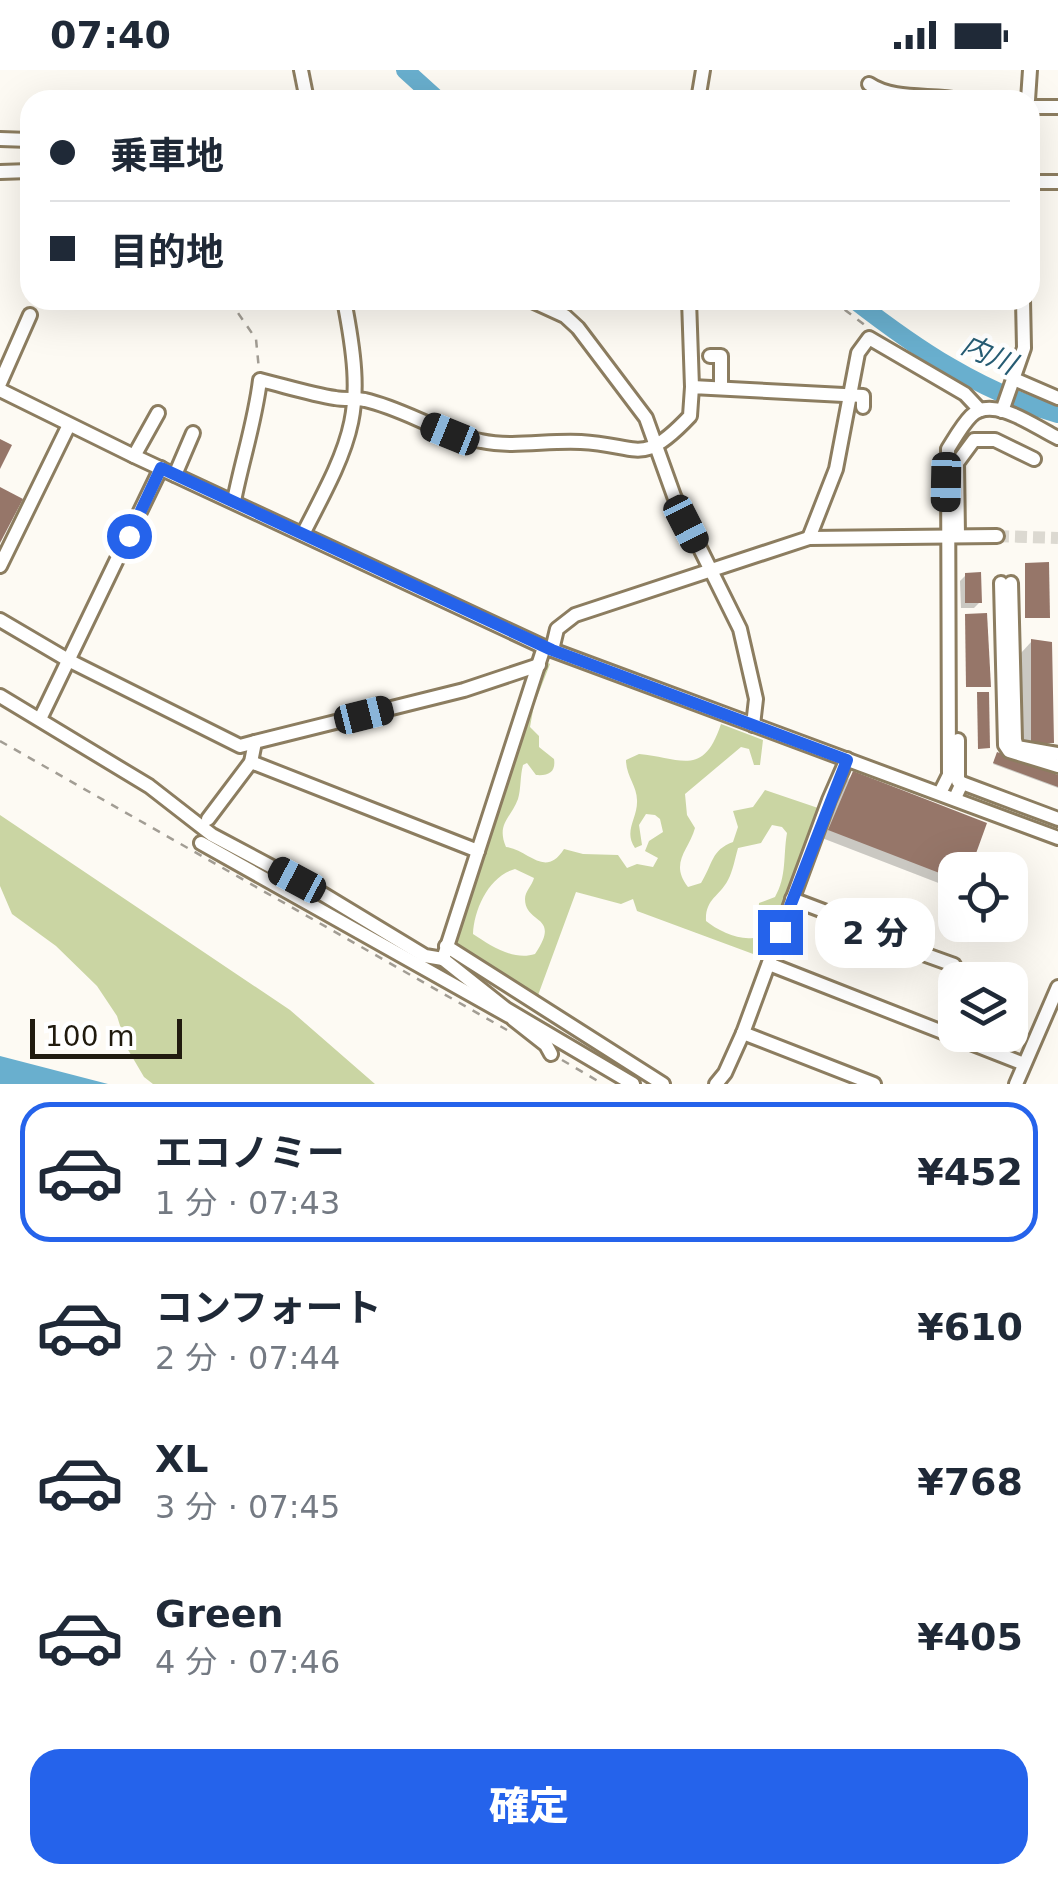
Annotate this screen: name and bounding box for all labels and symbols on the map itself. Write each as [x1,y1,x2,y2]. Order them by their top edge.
water label: 内川 [956,328,1024,382]
car [417,409,483,459]
car [930,452,962,512]
car [659,490,713,558]
route start [107,514,152,559]
car [331,693,397,737]
car [263,853,331,907]
callout: 2 分 [815,897,935,967]
route end [758,910,803,955]
scale bar [30,1014,182,1058]

